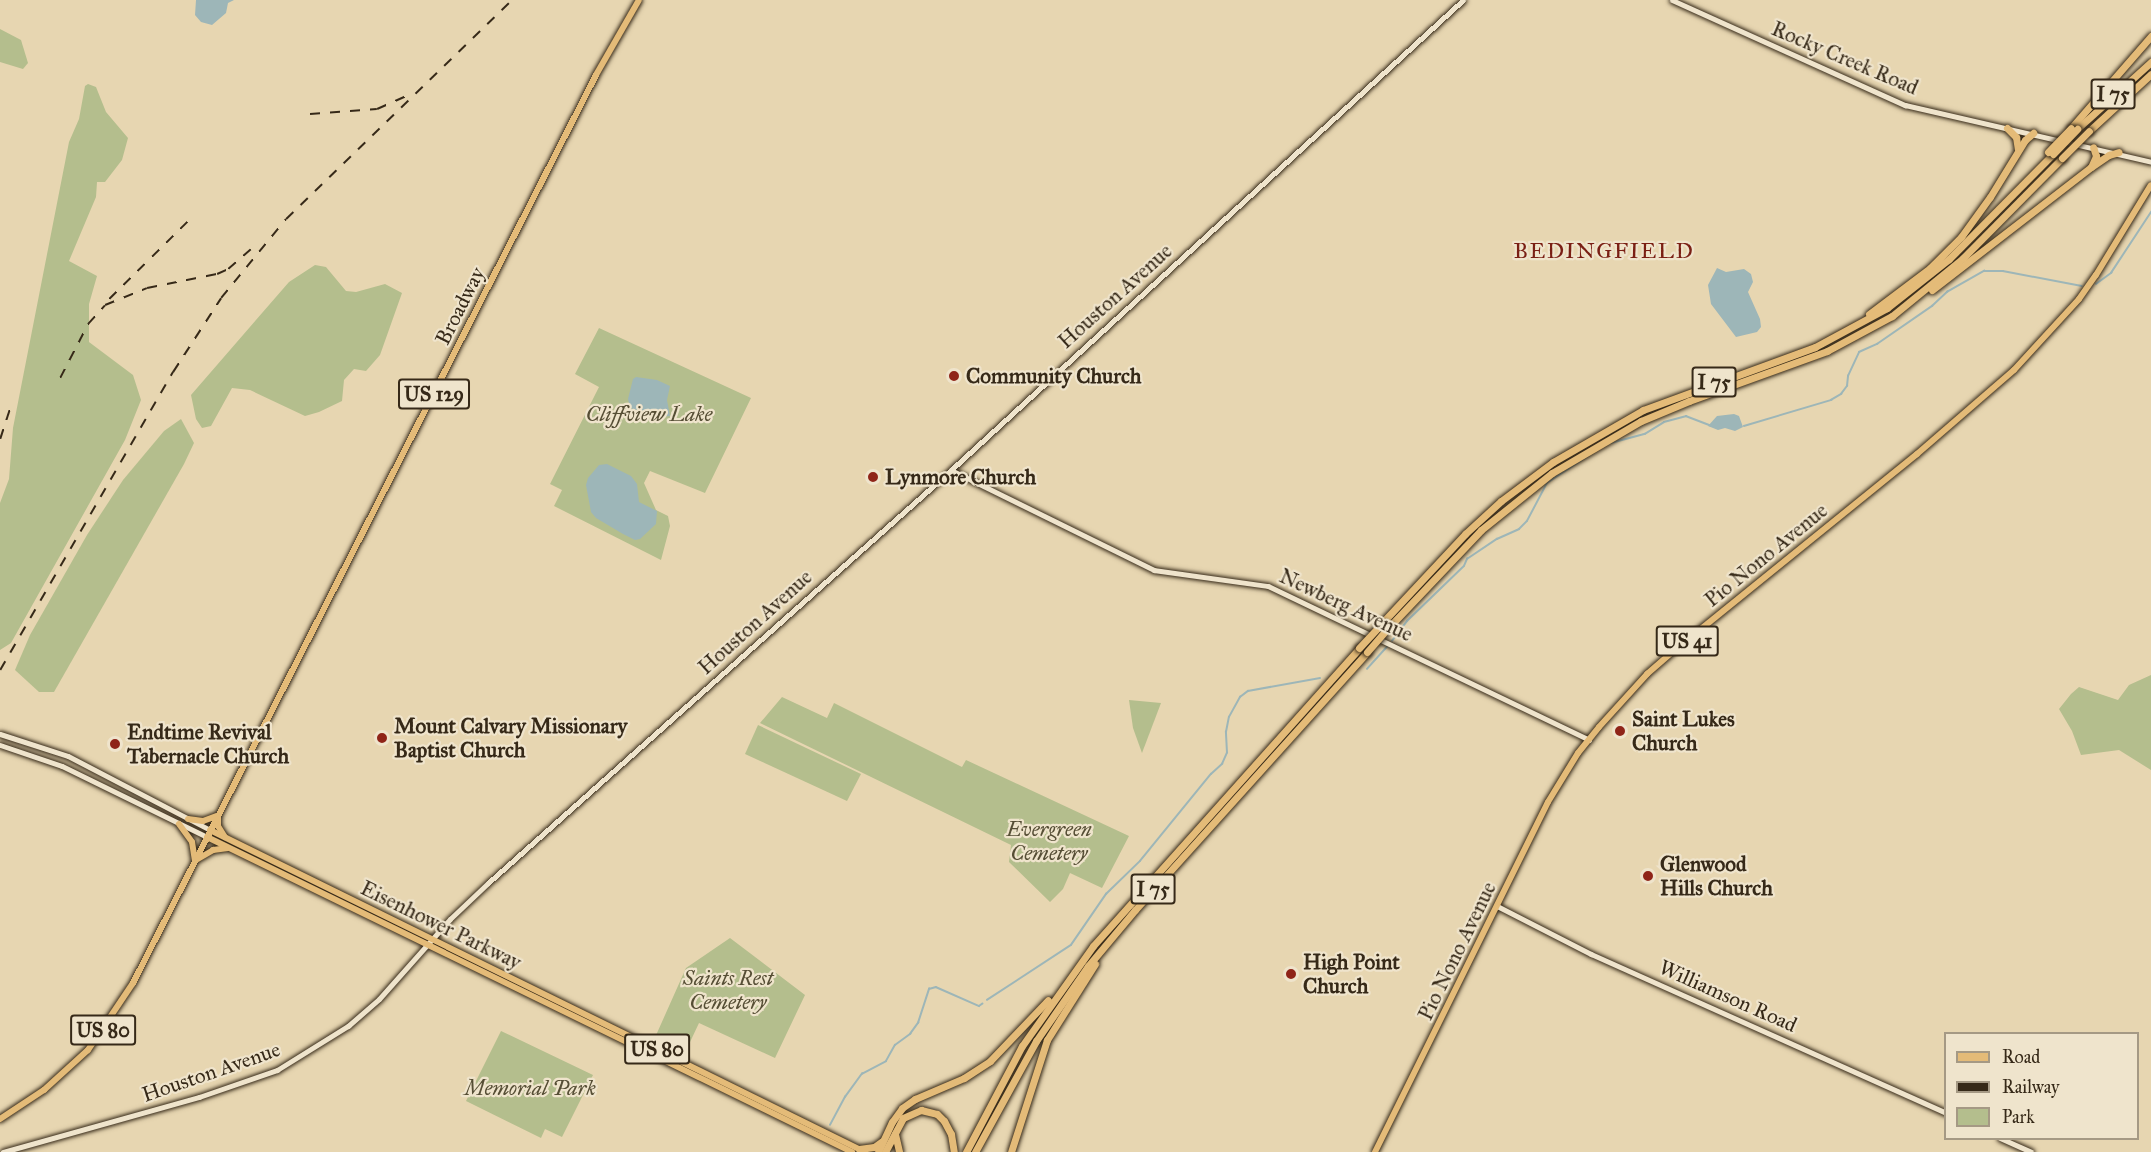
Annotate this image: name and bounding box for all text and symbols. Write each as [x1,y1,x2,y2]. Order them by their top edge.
street label: Rocky Creek Road [1768,16,1922,100]
road number: I 75 [2090,77,2136,111]
street label: Houston Avenue [1053,238,1177,354]
district label: BEDINGFIELD [1514,238,1694,264]
street label: Broadway [430,263,490,349]
place label: Community Church [966,363,1142,389]
road number: I 75 [1692,365,1736,399]
marker: Community Church [947,369,961,383]
road number: US 129 [398,377,470,411]
park label: Cliffview Lake [586,401,712,427]
place label: Lynmore Church [885,464,1036,490]
marker: Lynmore Church [866,470,880,484]
street label: Pio Nono Avenue [1699,498,1833,612]
street label: Newberg Avenue [1275,563,1417,647]
street label: Houston Avenue [693,564,817,680]
road number: US 41 [1656,624,1718,658]
place label: Saint Lukes Church [1632,706,1735,756]
place label: Mount Calvary Missionary Baptist Church [394,713,627,763]
place label: Endtime Revival Tabernacle Church [127,719,289,769]
marker: Saint Lukes Church [1613,724,1627,738]
marker: Mount Calvary Missionary Baptist Church [375,731,389,745]
marker: Endtime Revival Tabernacle Church [108,737,122,751]
park label: Evergreen Cemetery [1006,816,1092,866]
place label: Glenwood Hills Church [1660,851,1773,901]
marker: Glenwood Hills Church [1641,869,1655,883]
road number: I 75 [1130,872,1176,906]
street label: Eisenhower Parkway [357,875,525,975]
street label: Pio Nono Avenue [1413,878,1501,1024]
place label: High Point Church [1303,949,1400,999]
street label: Williamson Road [1655,954,1801,1038]
park label: Saints Rest Cemetery [683,965,773,1015]
marker: High Point Church [1284,967,1298,981]
road number: US 80 [70,1013,136,1047]
road number: US 80 [624,1032,690,1066]
legend [1944,1032,2139,1140]
street label: Houston Avenue [139,1037,283,1107]
text: Road [2002,1046,2040,1068]
park label: Memorial Park [464,1075,596,1101]
text: Railway [2002,1076,2059,1098]
text: Park [2002,1106,2035,1128]

